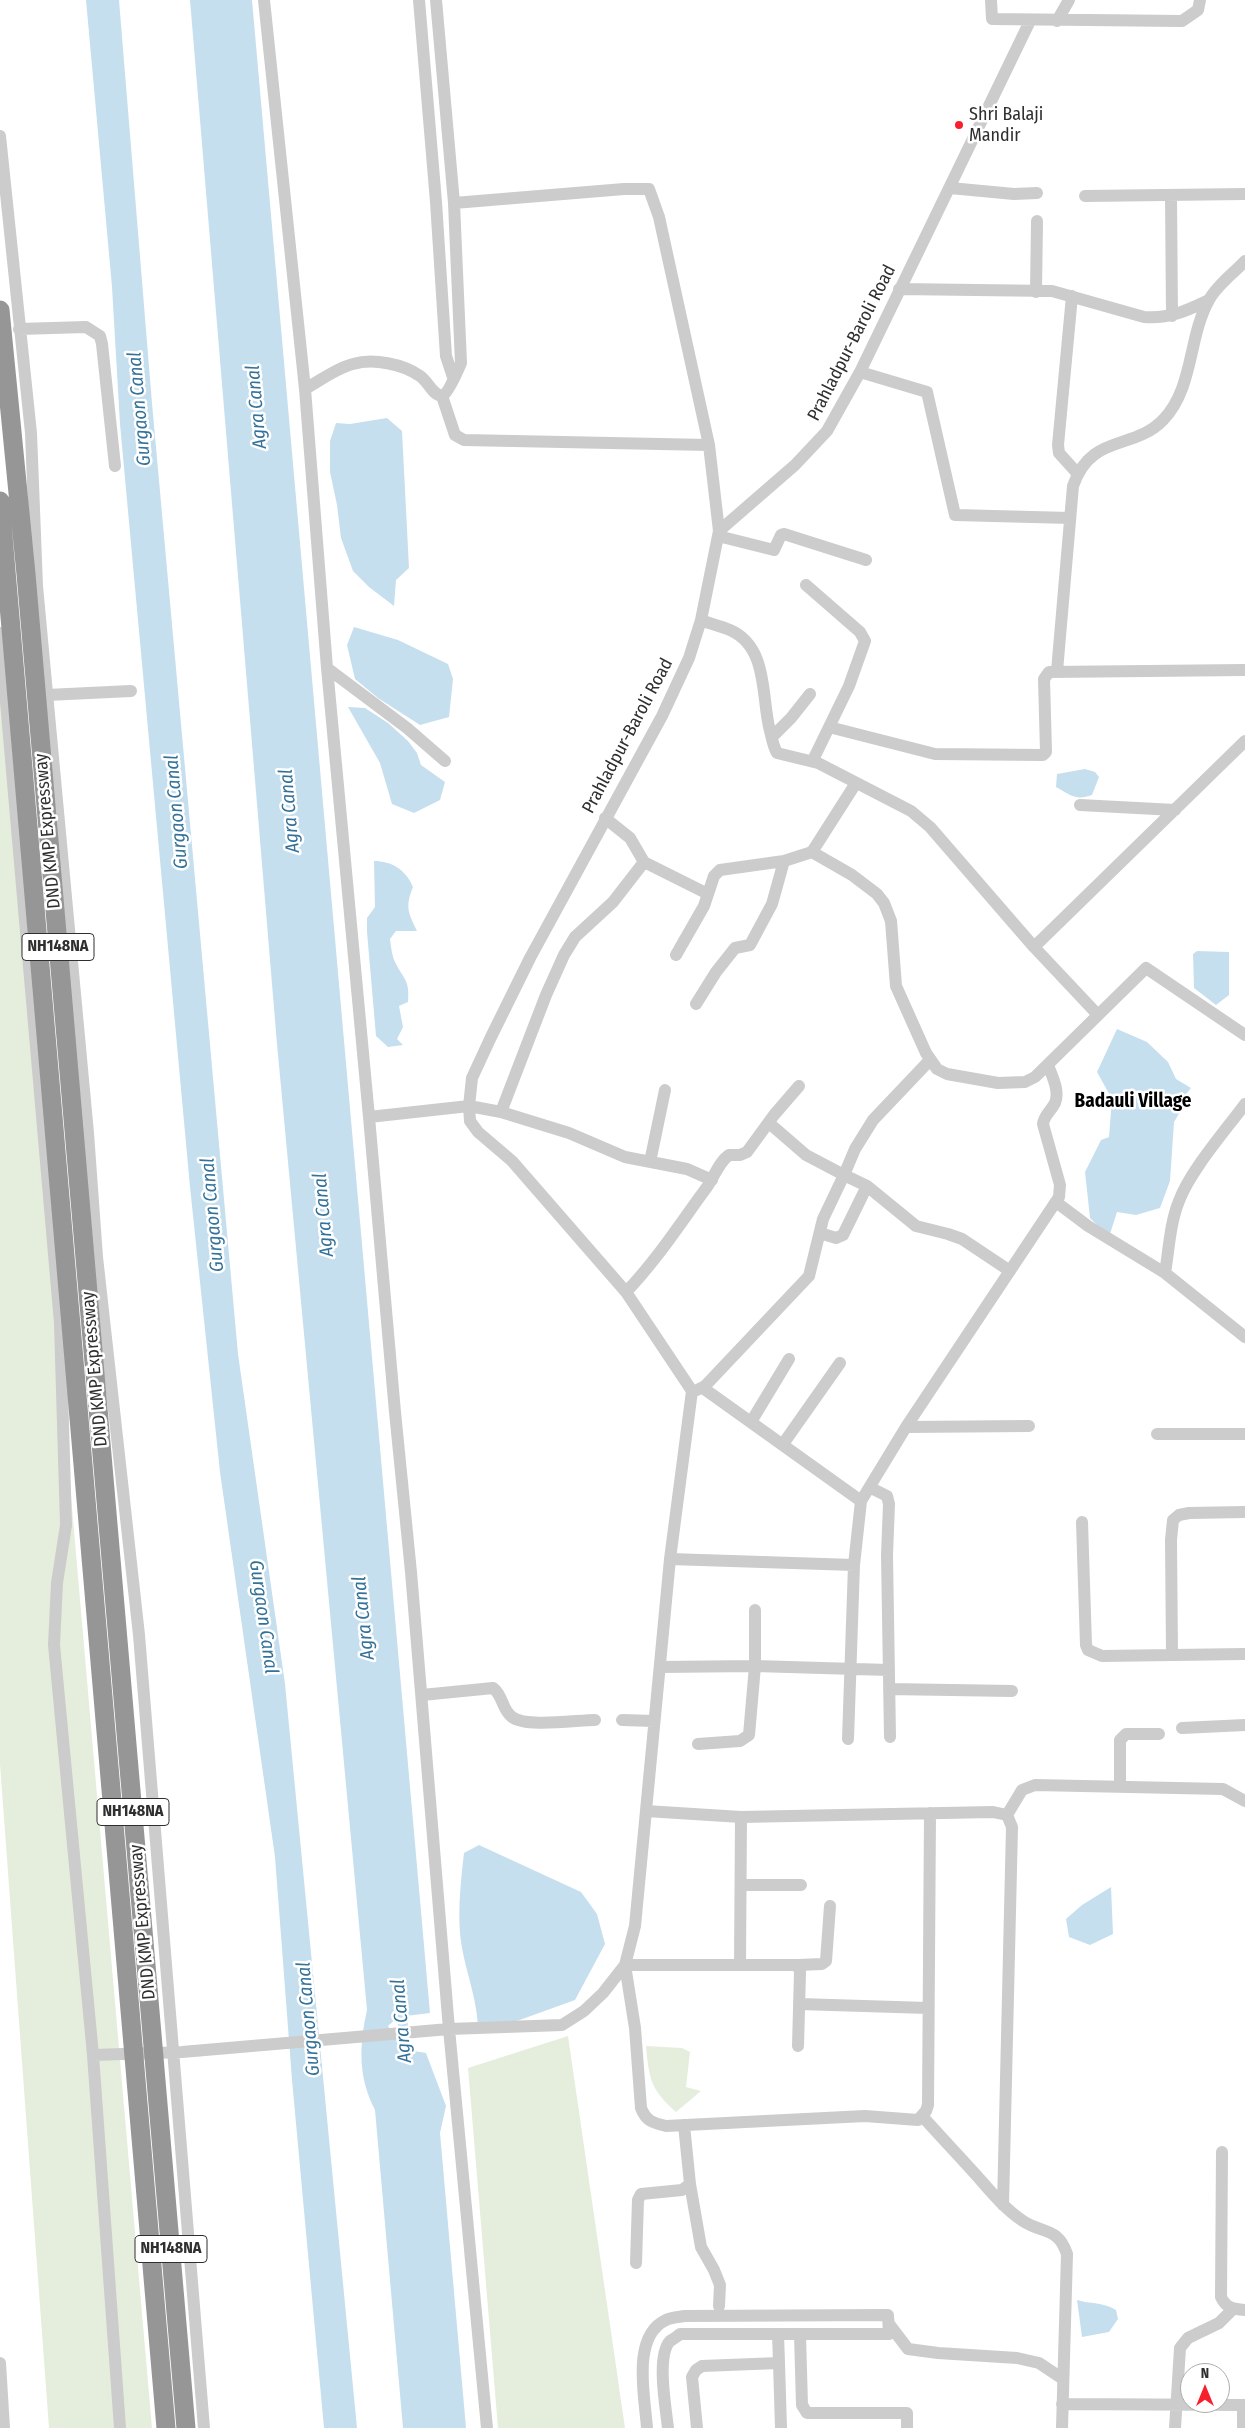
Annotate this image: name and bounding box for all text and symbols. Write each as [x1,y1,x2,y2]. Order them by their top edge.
place label: Shri Balaji Mandir [969,104,1043,146]
marker: Shri Balaji Mandir [953,119,965,131]
street label: Prahladpur-Baroli Road [803,261,901,425]
water label: Gurgaon Canal [124,351,156,467]
water label: Agra Canal [242,364,272,450]
street label: Prahladpur-Baroli Road [578,655,678,817]
street label: DND KMP Expressway [30,752,66,910]
water label: Gurgaon Canal [161,754,193,870]
water label: Agra Canal [275,768,305,854]
road number: NH148NA [22,934,94,960]
district label: Badauli Village [1075,1091,1191,1113]
water label: Gurgaon Canal [197,1157,229,1273]
water label: Agra Canal [309,1172,339,1258]
street label: DND KMP Expressway [77,1290,113,1448]
water label: Gurgaon Canal [244,1559,282,1675]
water label: Agra Canal [348,1575,380,1661]
road number: NH148NA [97,1798,169,1825]
street label: DND KMP Expressway [125,1843,161,2001]
water label: Gurgaon Canal [293,1961,325,2077]
water label: Agra Canal [387,1978,417,2064]
road number: NH148NA [135,2236,207,2262]
north arrow [1180,2363,1230,2413]
text: N [1201,2365,1209,2382]

